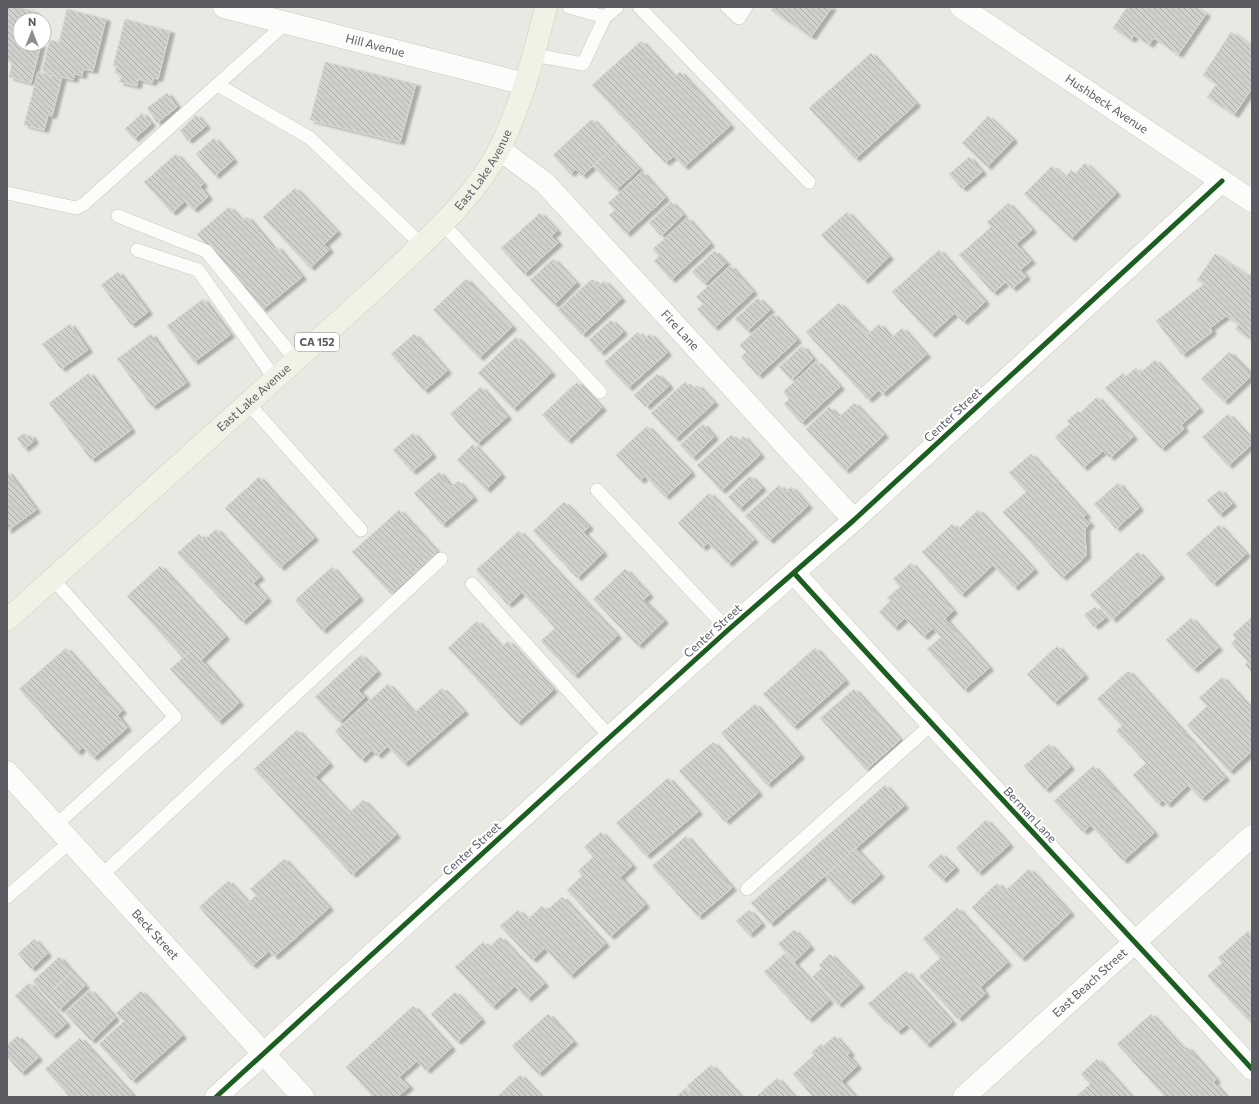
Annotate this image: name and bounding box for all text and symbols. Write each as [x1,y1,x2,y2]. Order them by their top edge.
north arrow [12,12,52,52]
text: N [28,15,36,28]
street label: Hill Avenue [344,30,406,59]
street label: Hushbeck Avenue [1063,71,1151,136]
street label: East Lake Avenue [451,127,514,213]
street label: Fire Lane [659,307,703,353]
road number: CA 152 [295,333,339,351]
street label: East Lake Avenue [213,360,293,434]
street label: Center Street [921,384,984,444]
street label: Center Street [680,600,744,660]
street label: Berman Lane [1001,784,1060,845]
street label: Center Street [439,818,503,878]
street label: Beck Street [130,906,182,962]
street label: East Beach Street [1049,945,1129,1019]

